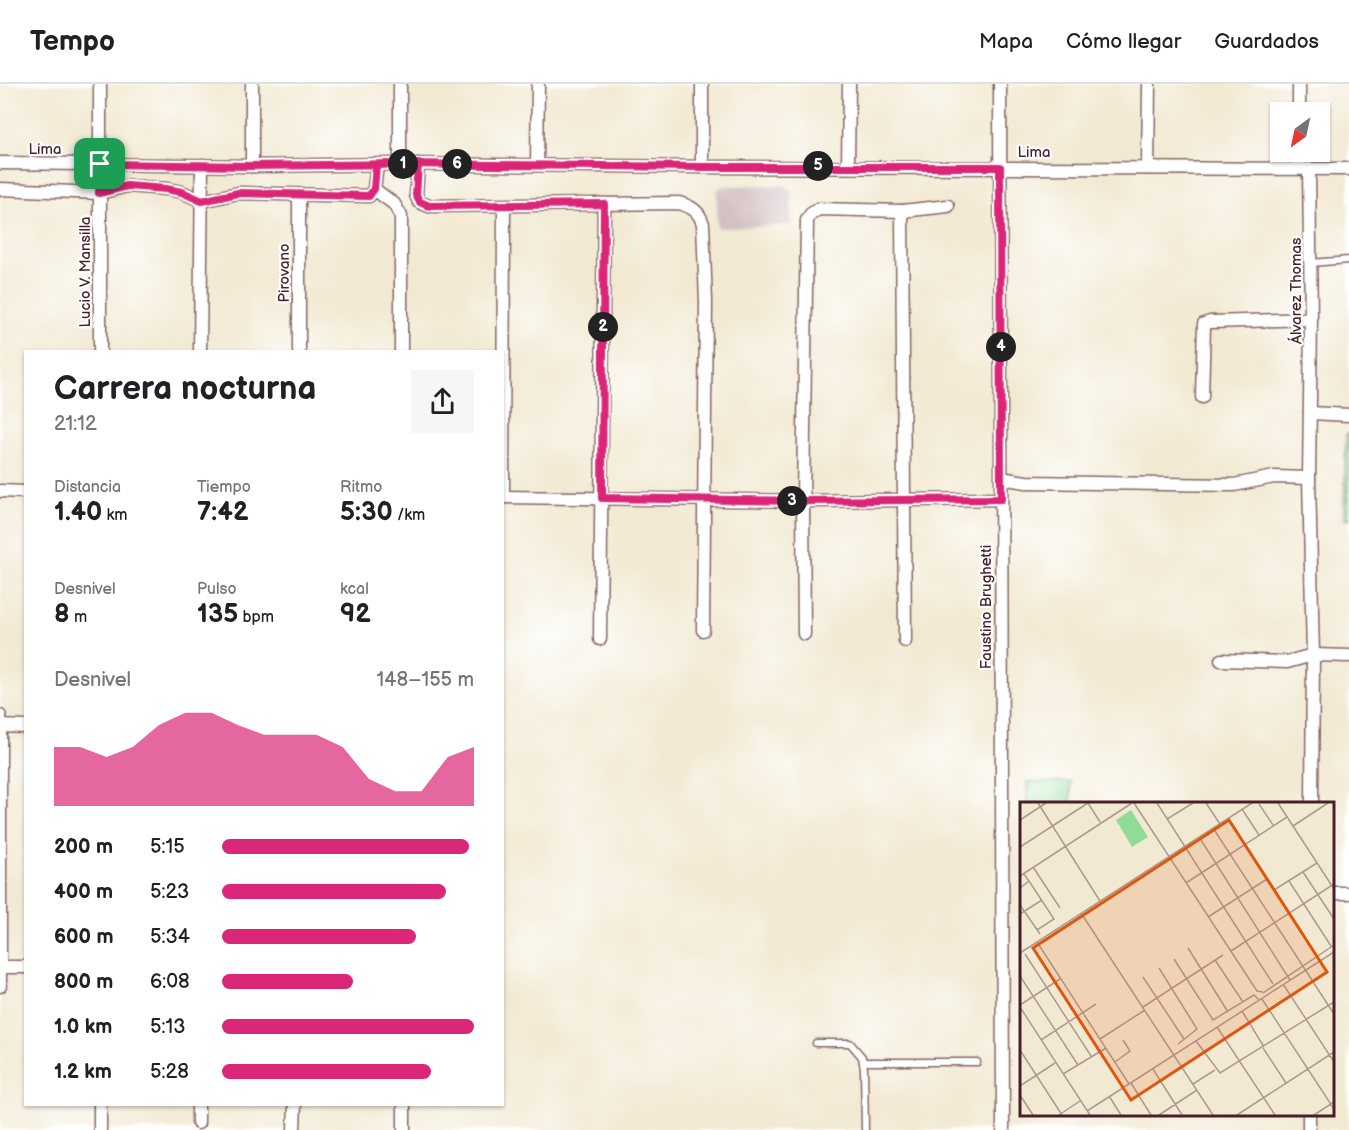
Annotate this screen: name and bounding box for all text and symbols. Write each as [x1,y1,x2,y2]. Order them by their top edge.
text: Tempo [30,25,115,58]
text: Mapa [979,29,1033,54]
text: Cómo llegar [1066,29,1181,54]
text: Guardados [1214,29,1319,54]
north arrow [1270,102,1330,162]
map controls [1270,102,1330,162]
pin [74,138,125,189]
street label: Lima [28,140,62,159]
street label: Lima [1017,143,1051,162]
icon: arrive [83,147,116,180]
pin: 1 [388,149,418,179]
pin: 6 [442,149,472,179]
pin: 5 [803,151,833,181]
text: 1 [400,154,406,173]
text: 6 [452,154,462,173]
text: 5 [813,156,823,175]
street label: Lucio V. Mansilla [76,216,95,328]
street label: Álvarez Thomas [1287,237,1306,344]
street label: Pirovano [275,244,294,303]
pin: 2 [588,312,618,342]
text: 2 [598,317,608,336]
pin: 4 [986,332,1016,362]
text: 4 [996,337,1006,356]
text: Carrera nocturna [54,369,316,409]
button: share [411,370,474,433]
text: 21:12 [54,412,97,436]
text: Distancia [54,478,121,497]
text: Tiempo [197,478,251,497]
text: Ritmo [340,478,382,497]
pin: 3 [777,486,807,516]
text: 3 [787,491,797,510]
text: 1.40 [54,497,102,528]
text: 7:42 [197,497,248,528]
text: 5:30 [340,497,393,528]
text: km [102,506,128,525]
text: /km [393,506,425,525]
street label: Faustino Brughetti [977,545,996,669]
text: Desnivel [54,580,116,599]
text: Pulso [197,580,237,599]
text: kcal [340,580,369,599]
text: 8 [54,599,70,630]
text: 135 [197,599,238,630]
text: 92 [340,599,371,630]
text: m [70,608,87,627]
text: bpm [238,608,274,627]
text: Desnivel [54,668,131,692]
text: 148–155 m [377,668,474,692]
inset map [1020,802,1334,1115]
text: 200 m [54,835,113,859]
text: 5:15 [150,835,185,859]
text: 400 m [54,880,113,904]
text: 5:23 [150,880,189,904]
text: 600 m [54,925,114,949]
text: 5:34 [150,925,190,949]
text: 800 m [54,970,113,994]
text: 6:08 [150,970,190,994]
text: 1.0 km [54,1015,112,1039]
text: 5:13 [150,1015,186,1039]
text: 1.2 km [54,1060,112,1084]
text: 5:28 [150,1060,189,1084]

